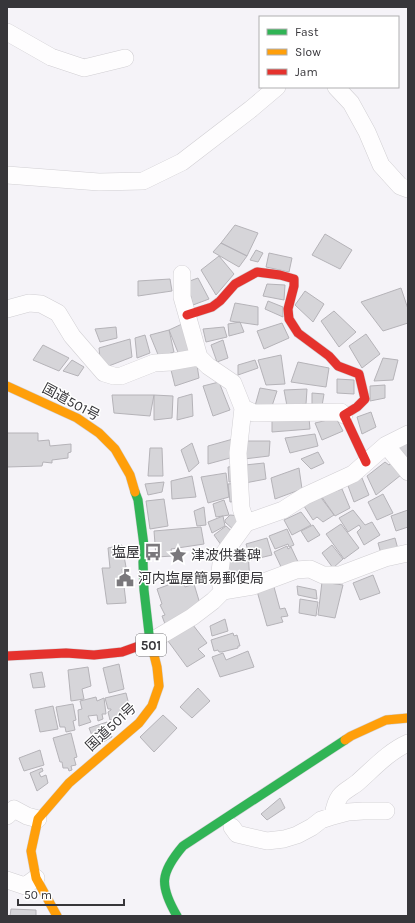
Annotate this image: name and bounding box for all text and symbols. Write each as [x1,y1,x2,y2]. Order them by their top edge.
legend [259,16,399,88]
text: Fast [295,25,319,39]
text: Slow [295,45,321,59]
text: Jam [295,65,318,79]
street label: 国道501号 [39,380,103,424]
bus stop icon: 塩屋 [143,542,163,562]
place label: 塩屋 [112,544,140,561]
place icon: 津波供養碑 [168,545,188,565]
place label: 津波供養碑 [191,547,261,564]
public building icon: 河内塩屋簡易郵便局 [115,568,135,588]
place label: 河内塩屋簡易郵便局 [138,570,264,587]
road number: 501 [136,634,166,656]
street label: 国道501号 [82,699,140,755]
scale bar [18,881,124,907]
text: 50 m [24,888,52,902]

